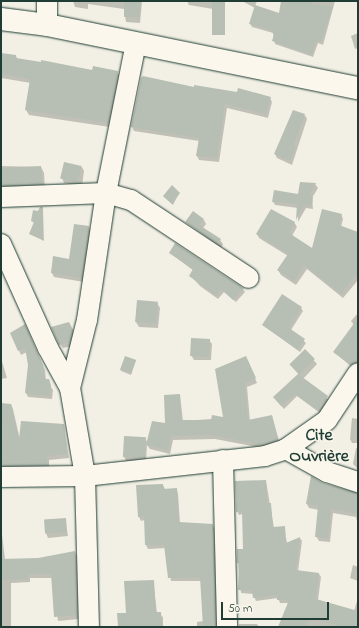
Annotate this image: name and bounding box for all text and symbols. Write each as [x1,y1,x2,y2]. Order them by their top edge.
district label: Cite Ouvrière [289,426,349,468]
scale bar [223,594,331,620]
text: 50 m [228,600,252,618]

